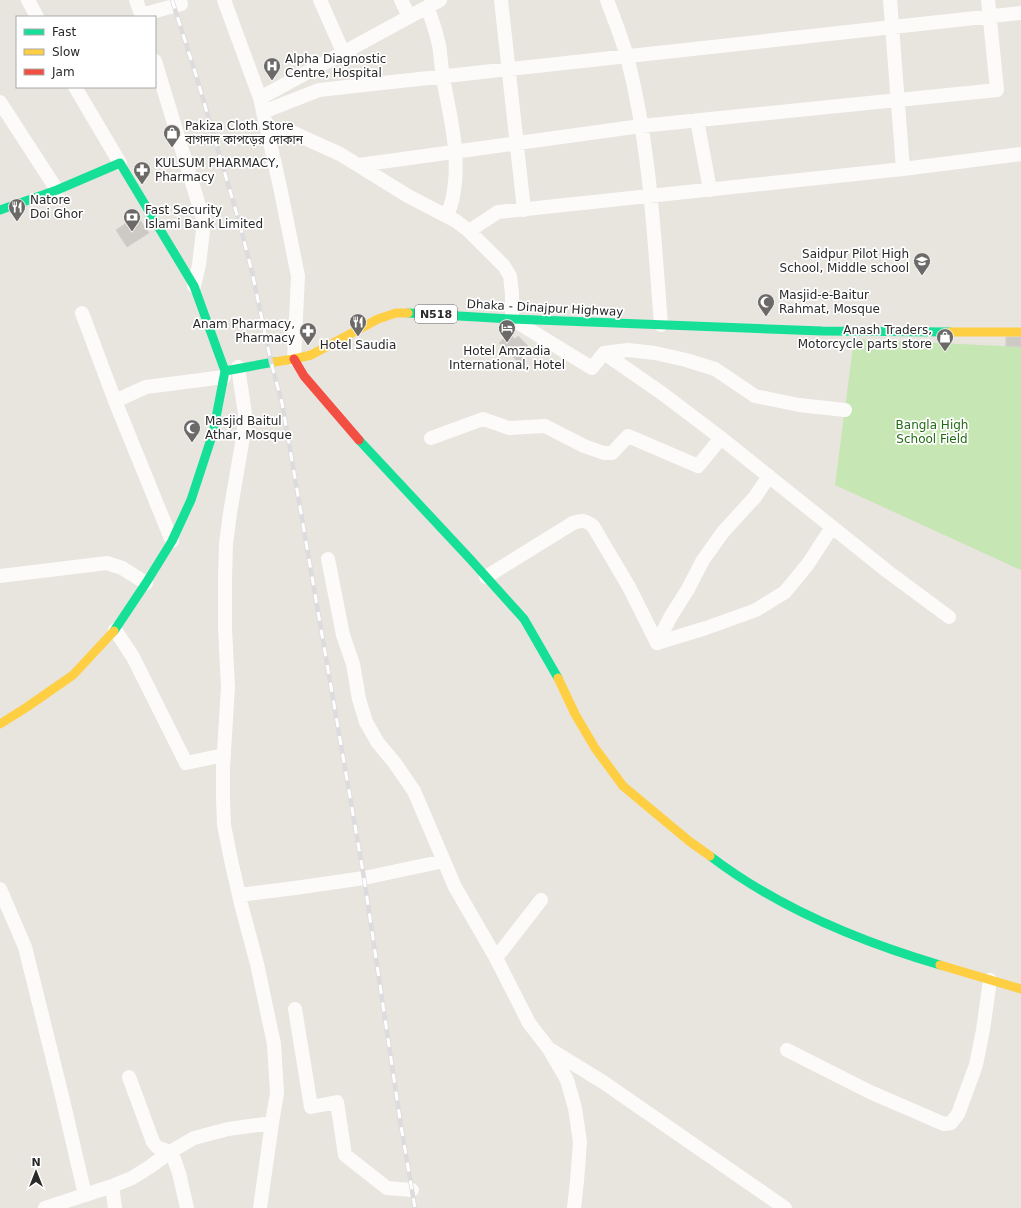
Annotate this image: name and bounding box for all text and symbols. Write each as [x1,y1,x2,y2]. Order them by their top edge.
legend [16,16,156,88]
text: Fast [52,25,76,39]
text: Slow [52,45,80,59]
place label: Alpha Diagnostic Centre, Hospital [285,52,386,80]
hospital icon: Alpha Diagnostic Centre, Hospital [262,56,282,81]
text: Jam [51,65,75,79]
place label: Pakiza Cloth Store বাগদাদ কাপড়ের দোকান [184,119,304,147]
shop icon: Pakiza Cloth Store বাগদাদ কাপড়ের দোকান [162,123,182,148]
place label: KULSUM PHARMACY, Pharmacy [155,156,279,184]
pharmacy icon: KULSUM PHARMACY, Pharmacy [132,160,152,185]
place label: Natore Doi Ghor [30,193,83,221]
restaurant icon: Natore Doi Ghor [7,197,27,222]
place label: Fast Security Islami Bank Limited [145,203,263,231]
bank icon: Fast Security Islami Bank Limited [122,207,142,232]
place label: Saidpur Pilot High School, Middle school [780,247,909,275]
school or university icon: Saidpur Pilot High School, Middle school [912,251,932,276]
place label: Masjid-e-Baitur Rahmat, Mosque [779,288,880,316]
mosque icon: Masjid-e-Baitur Rahmat, Mosque [756,292,776,317]
street label: Dhaka - Dinajpur Highway [466,297,624,319]
road number: N518 [415,305,457,323]
restaurant icon: Hotel Saudia [348,312,368,337]
place label: Anam Pharmacy, Pharmacy [193,317,295,345]
hotel icon: Hotel Amzadia International, Hotel [497,318,517,343]
pharmacy icon: Anam Pharmacy, Pharmacy [298,321,318,346]
place label: Anash Traders, Motorcycle parts store [798,323,932,351]
shop icon: Anash Traders, Motorcycle parts store [935,327,955,352]
place label: Hotel Saudia [320,338,396,352]
place label: Hotel Amzadia International, Hotel [449,344,565,372]
place label: Masjid Baitul Athar, Mosque [205,414,292,442]
mosque icon: Masjid Baitul Athar, Mosque [182,418,202,443]
park label: Bangla High School Field [896,418,968,446]
north arrow [16,1152,56,1192]
text: N [31,1156,41,1169]

